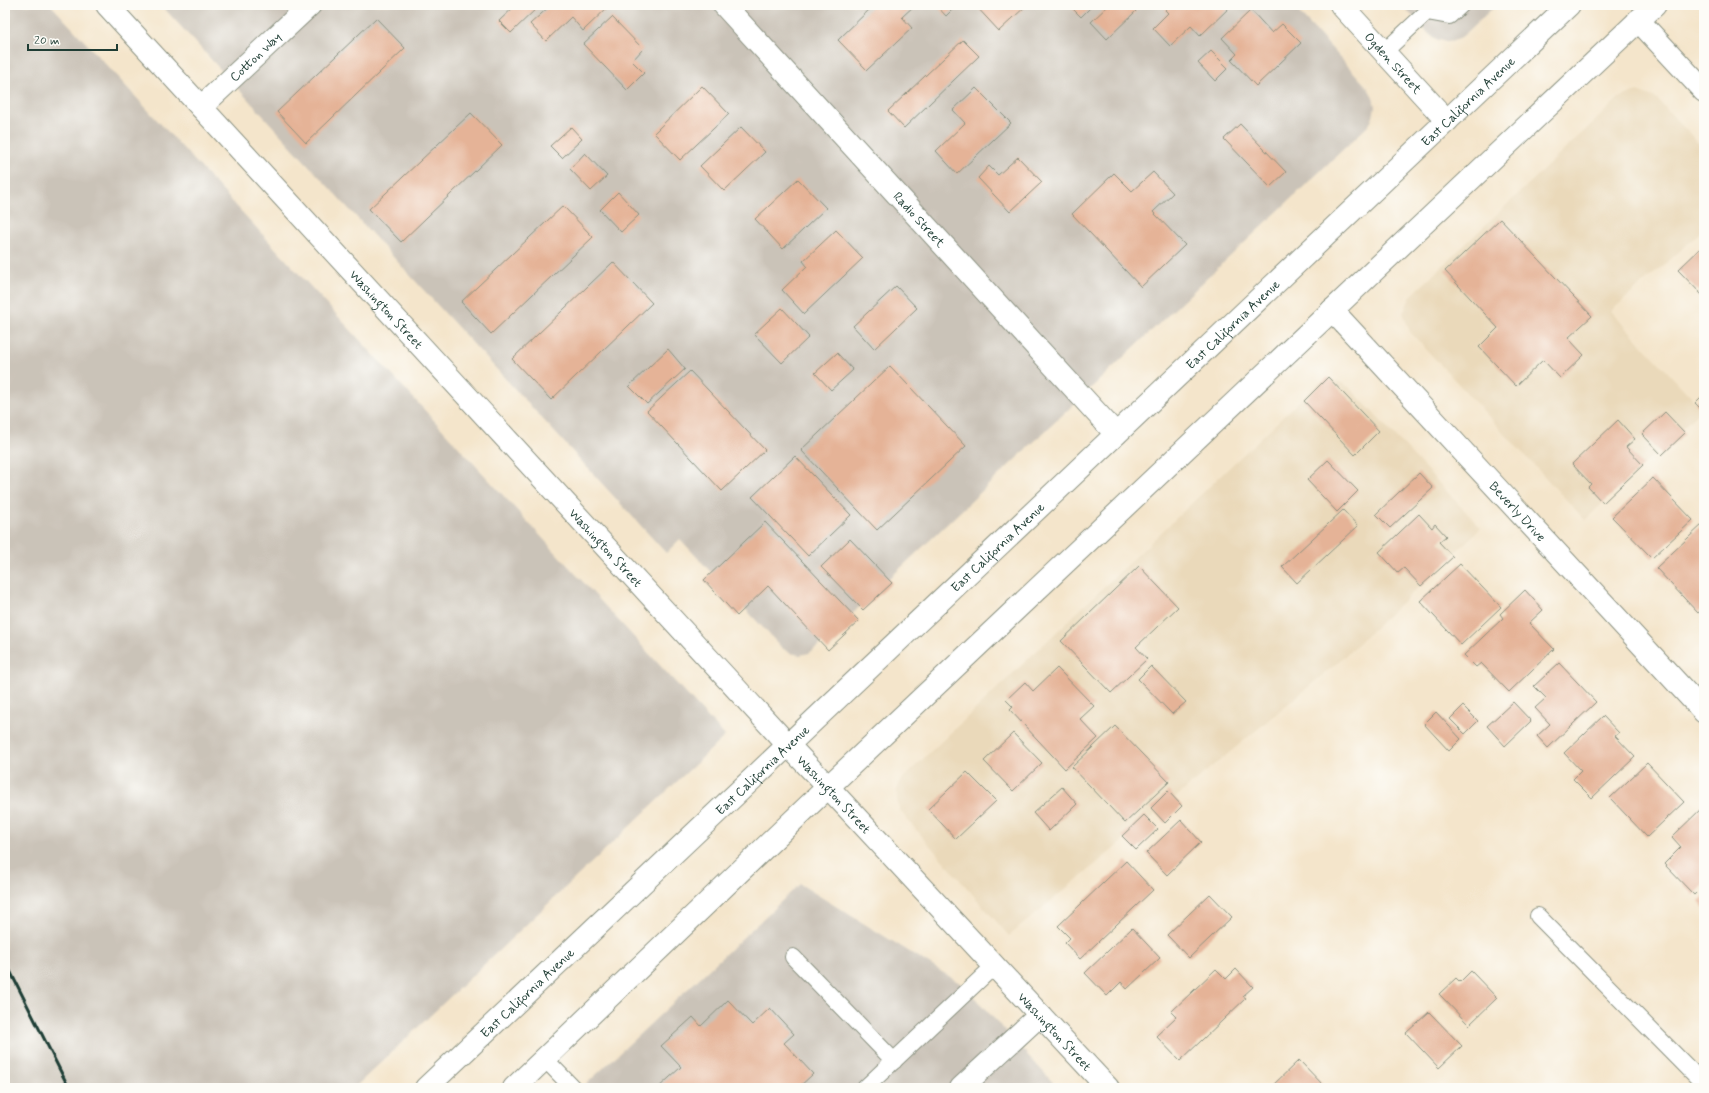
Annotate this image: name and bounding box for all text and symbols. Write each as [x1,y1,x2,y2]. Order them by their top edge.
scale bar [28,26,117,52]
street label: Cotton Way [227,29,286,86]
street label: Ogden Street [1360,29,1425,98]
text: 20 m [34,33,60,49]
street label: East California Avenue [1418,53,1519,151]
street label: Radio Street [889,189,949,252]
street label: Washington Street [345,267,426,353]
street label: East California Avenue [1183,276,1284,374]
street label: Beverly Drive [1485,478,1549,546]
street label: East California Avenue [948,499,1049,596]
street label: Washington Street [564,505,646,591]
street label: East California Avenue [712,722,814,819]
street label: Washington Street [792,752,874,838]
street label: East California Avenue [477,945,579,1042]
street label: Washington Street [1013,989,1095,1075]

